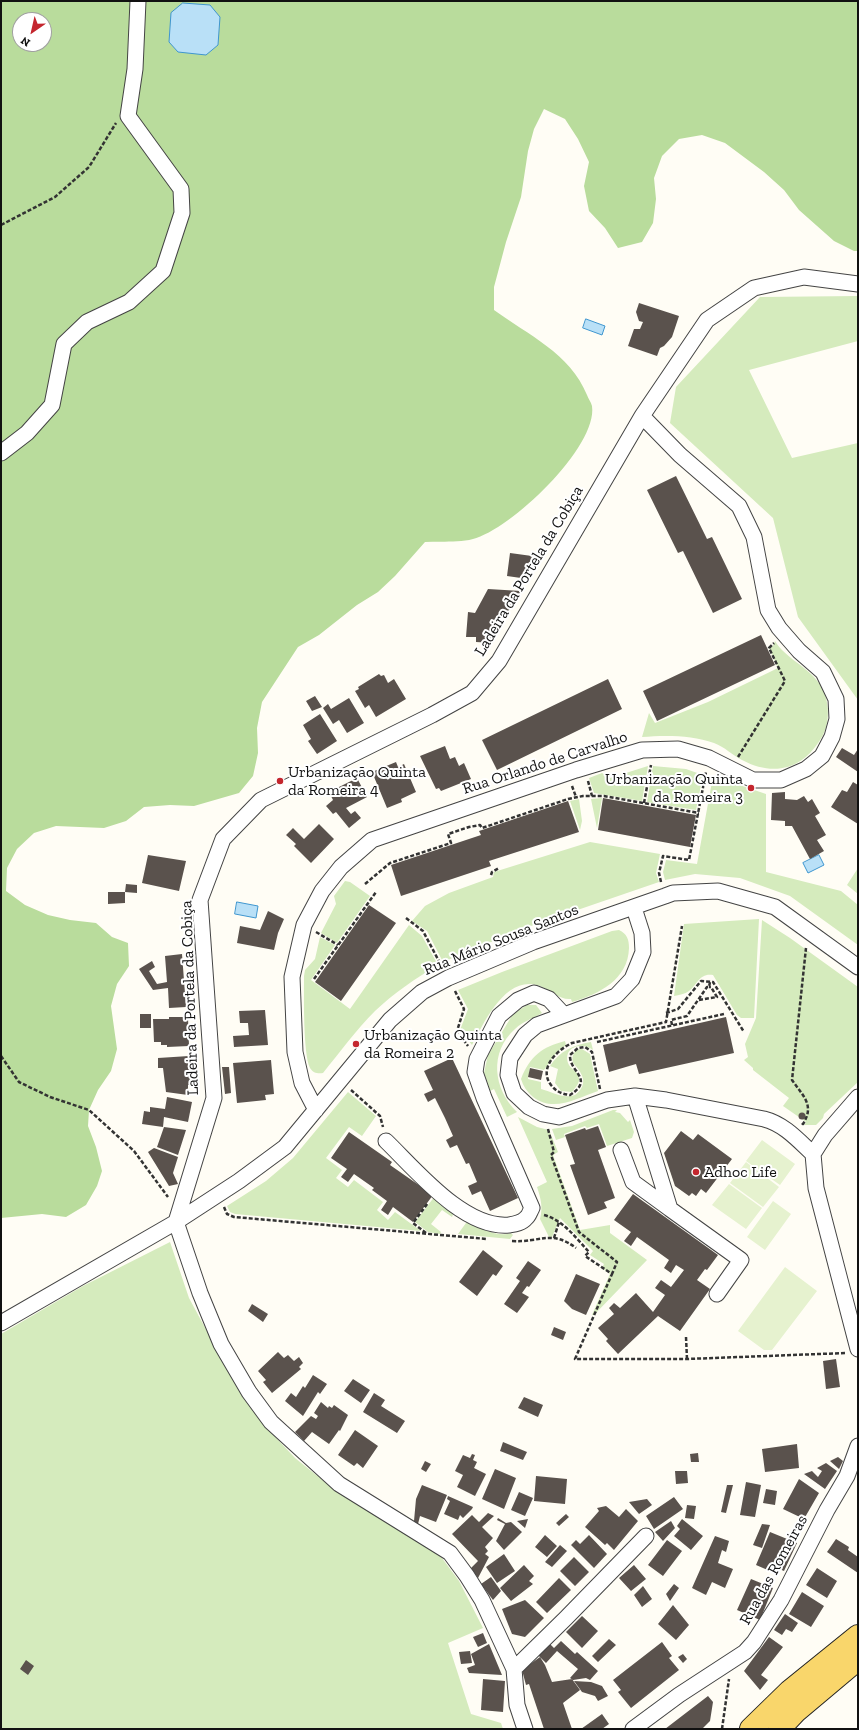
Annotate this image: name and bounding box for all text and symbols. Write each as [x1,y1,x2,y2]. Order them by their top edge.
north arrow [12,12,52,52]
text: N [18,34,33,49]
street label: Ladeira da Portela da Cobiça [471,482,587,660]
street label: Rua Orlando de Carvalho [460,727,630,799]
place label: Urbanização Quinta da Romeira 4 [288,762,426,800]
place label: Urbanização Quinta da Romeira 3 [605,769,743,807]
marker: Urbanização Quinta da Romeira 4 [275,776,285,786]
marker: Urbanização Quinta da Romeira 3 [746,783,756,793]
street label: Ladeira da Portela da Cobiça [177,900,203,1096]
street label: Rua Mário Sousa Santos [421,900,581,980]
place label: Urbanização Quinta da Romeira 2 [364,1025,502,1063]
marker: Urbanização Quinta da Romeira 2 [351,1039,361,1049]
place label: Adhoc Life [704,1162,777,1182]
marker: Adhoc Life [691,1167,701,1177]
street label: Rua das Romeiras [736,1512,812,1628]

